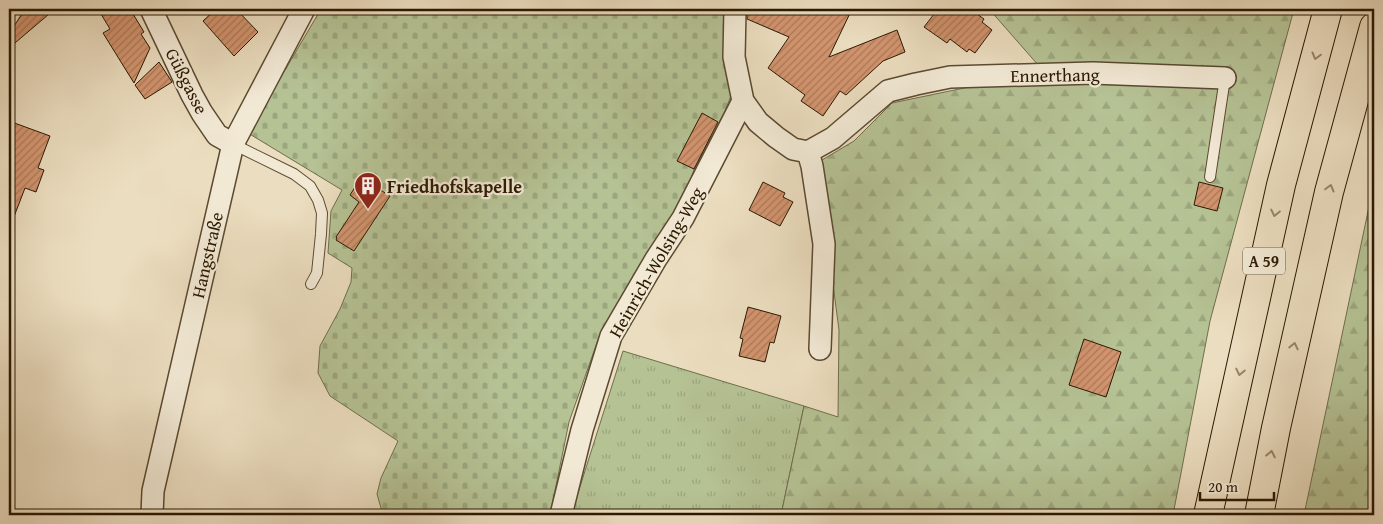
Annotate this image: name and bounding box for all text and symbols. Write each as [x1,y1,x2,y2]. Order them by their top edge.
street label: Güßgasse [159,43,215,119]
one-way arrow [1311,51,1321,59]
street label: Ennerthang [1010,61,1100,89]
building icon: Friedhofskapelle [353,171,383,210]
place label: Friedhofskapelle [387,173,522,200]
street label: Heinrich-Wolsing-Weg [602,181,710,342]
one-way arrow [1325,184,1335,192]
street label: Hangstraße [184,209,230,301]
one-way arrow [1270,209,1281,218]
road number: A 59 [1243,248,1285,274]
one-way arrow [1288,342,1299,351]
one-way arrow [1235,367,1246,376]
one-way arrow [1265,450,1275,459]
scale bar [1200,469,1274,501]
text: 20 m [1208,476,1239,497]

